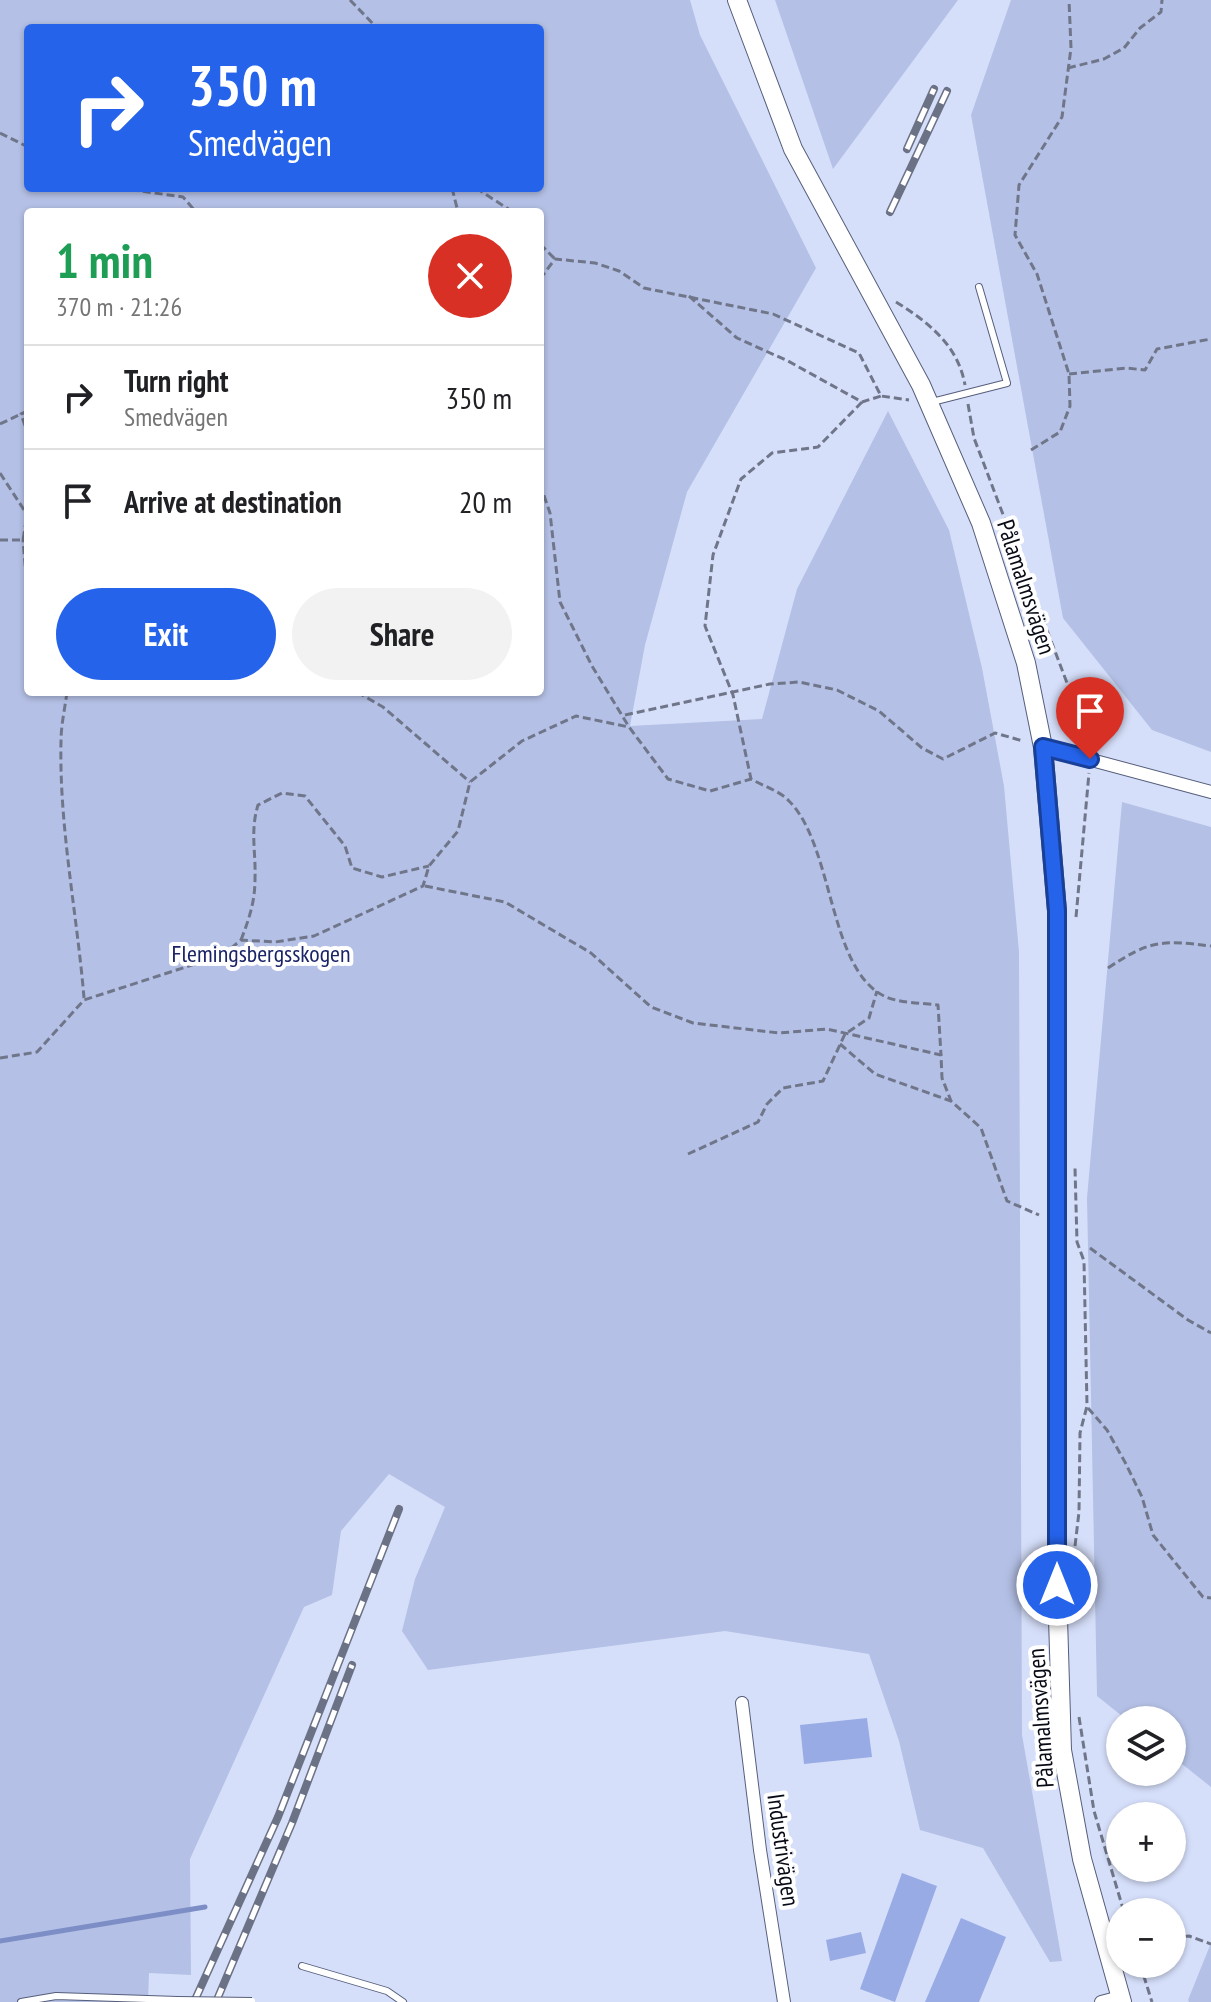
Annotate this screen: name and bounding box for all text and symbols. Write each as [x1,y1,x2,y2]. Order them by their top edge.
text: 350 m [188,49,317,121]
icon: right [56,56,160,160]
text: Smedvägen [188,119,332,166]
text: 1 min [56,229,153,291]
button: close [428,234,512,318]
text: 370 m · 21:26 [56,290,182,323]
text: Turn right [124,361,228,400]
icon: right [56,375,100,419]
text: 350 m [446,378,512,417]
text: Smedvägen [124,400,228,433]
icon: arrive [56,479,100,523]
text: Arrive at destination [124,482,342,521]
text: 20 m [459,482,512,521]
street label: Pålamalmsvägen [990,516,1063,658]
button: Exit [56,588,276,680]
button: Share [292,588,512,680]
pin [1056,677,1124,759]
icon: arrive [1068,689,1112,733]
park label: Flemingsbergsskogen [171,938,351,969]
position arrow [1015,1543,1099,1627]
street label: Pålamalmsvägen [1020,1647,1061,1789]
map controls [1106,1706,1186,1978]
button: layers [1106,1706,1186,1786]
street label: Industrivägen [760,1792,807,1908]
button: + [1106,1802,1186,1882]
button: − [1106,1898,1186,1978]

